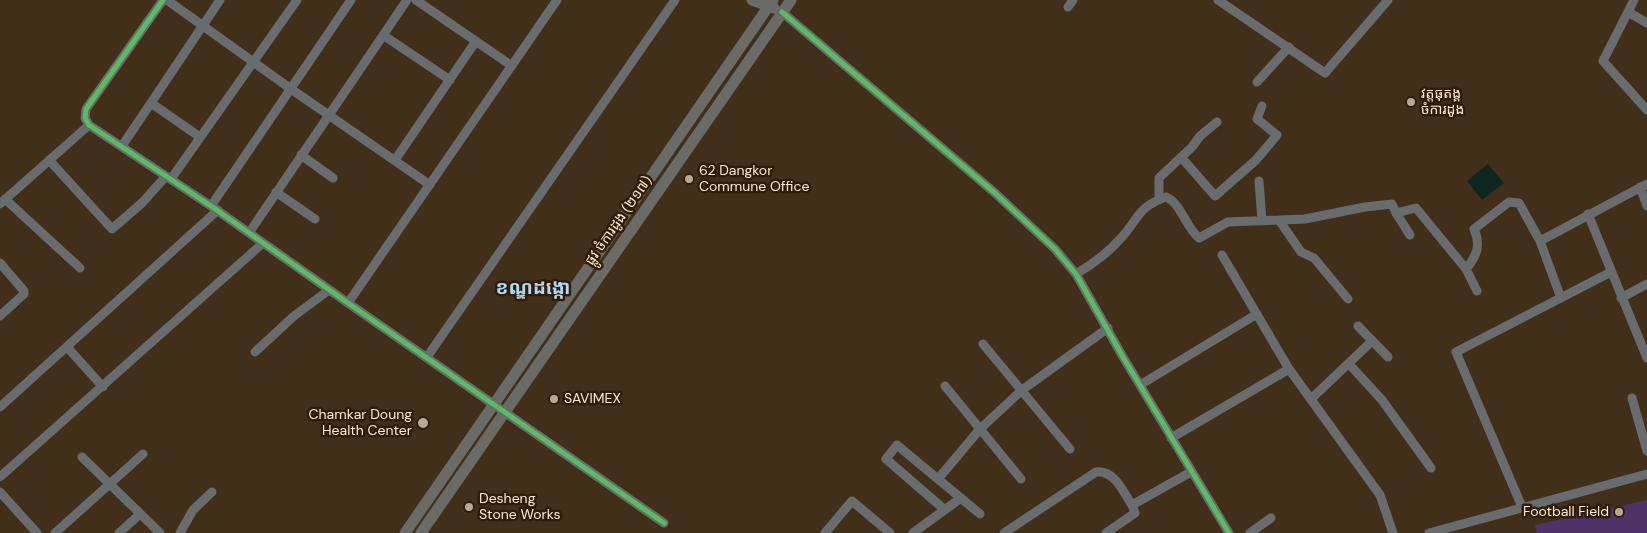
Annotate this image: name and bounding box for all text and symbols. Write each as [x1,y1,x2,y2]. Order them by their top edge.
place label: វត្តធុតង្គ ចំការដូង [1421,86,1464,118]
marker: វត្តធុតង្គ ចំការដូង [1405,96,1417,108]
place label: 62 Dangkor Commune Office [699,163,809,196]
street label: ផ្លូវ ចំការដូង (២១៧) [582,173,656,269]
marker: 62 Dangkor Commune Office [683,173,695,185]
district label: ខណ្ឌដង្កោ [496,278,570,300]
place label: SAVIMEX [564,391,621,407]
marker: SAVIMEX [548,393,560,405]
place label: Chamkar Doung Health Center [308,407,412,440]
marker: Chamkar Doung Health Center [416,416,430,430]
place label: Desheng Stone Works [479,491,560,524]
marker: Desheng Stone Works [463,501,475,513]
place label: Football Field [1523,504,1609,520]
marker: Football Field [1613,506,1625,518]

